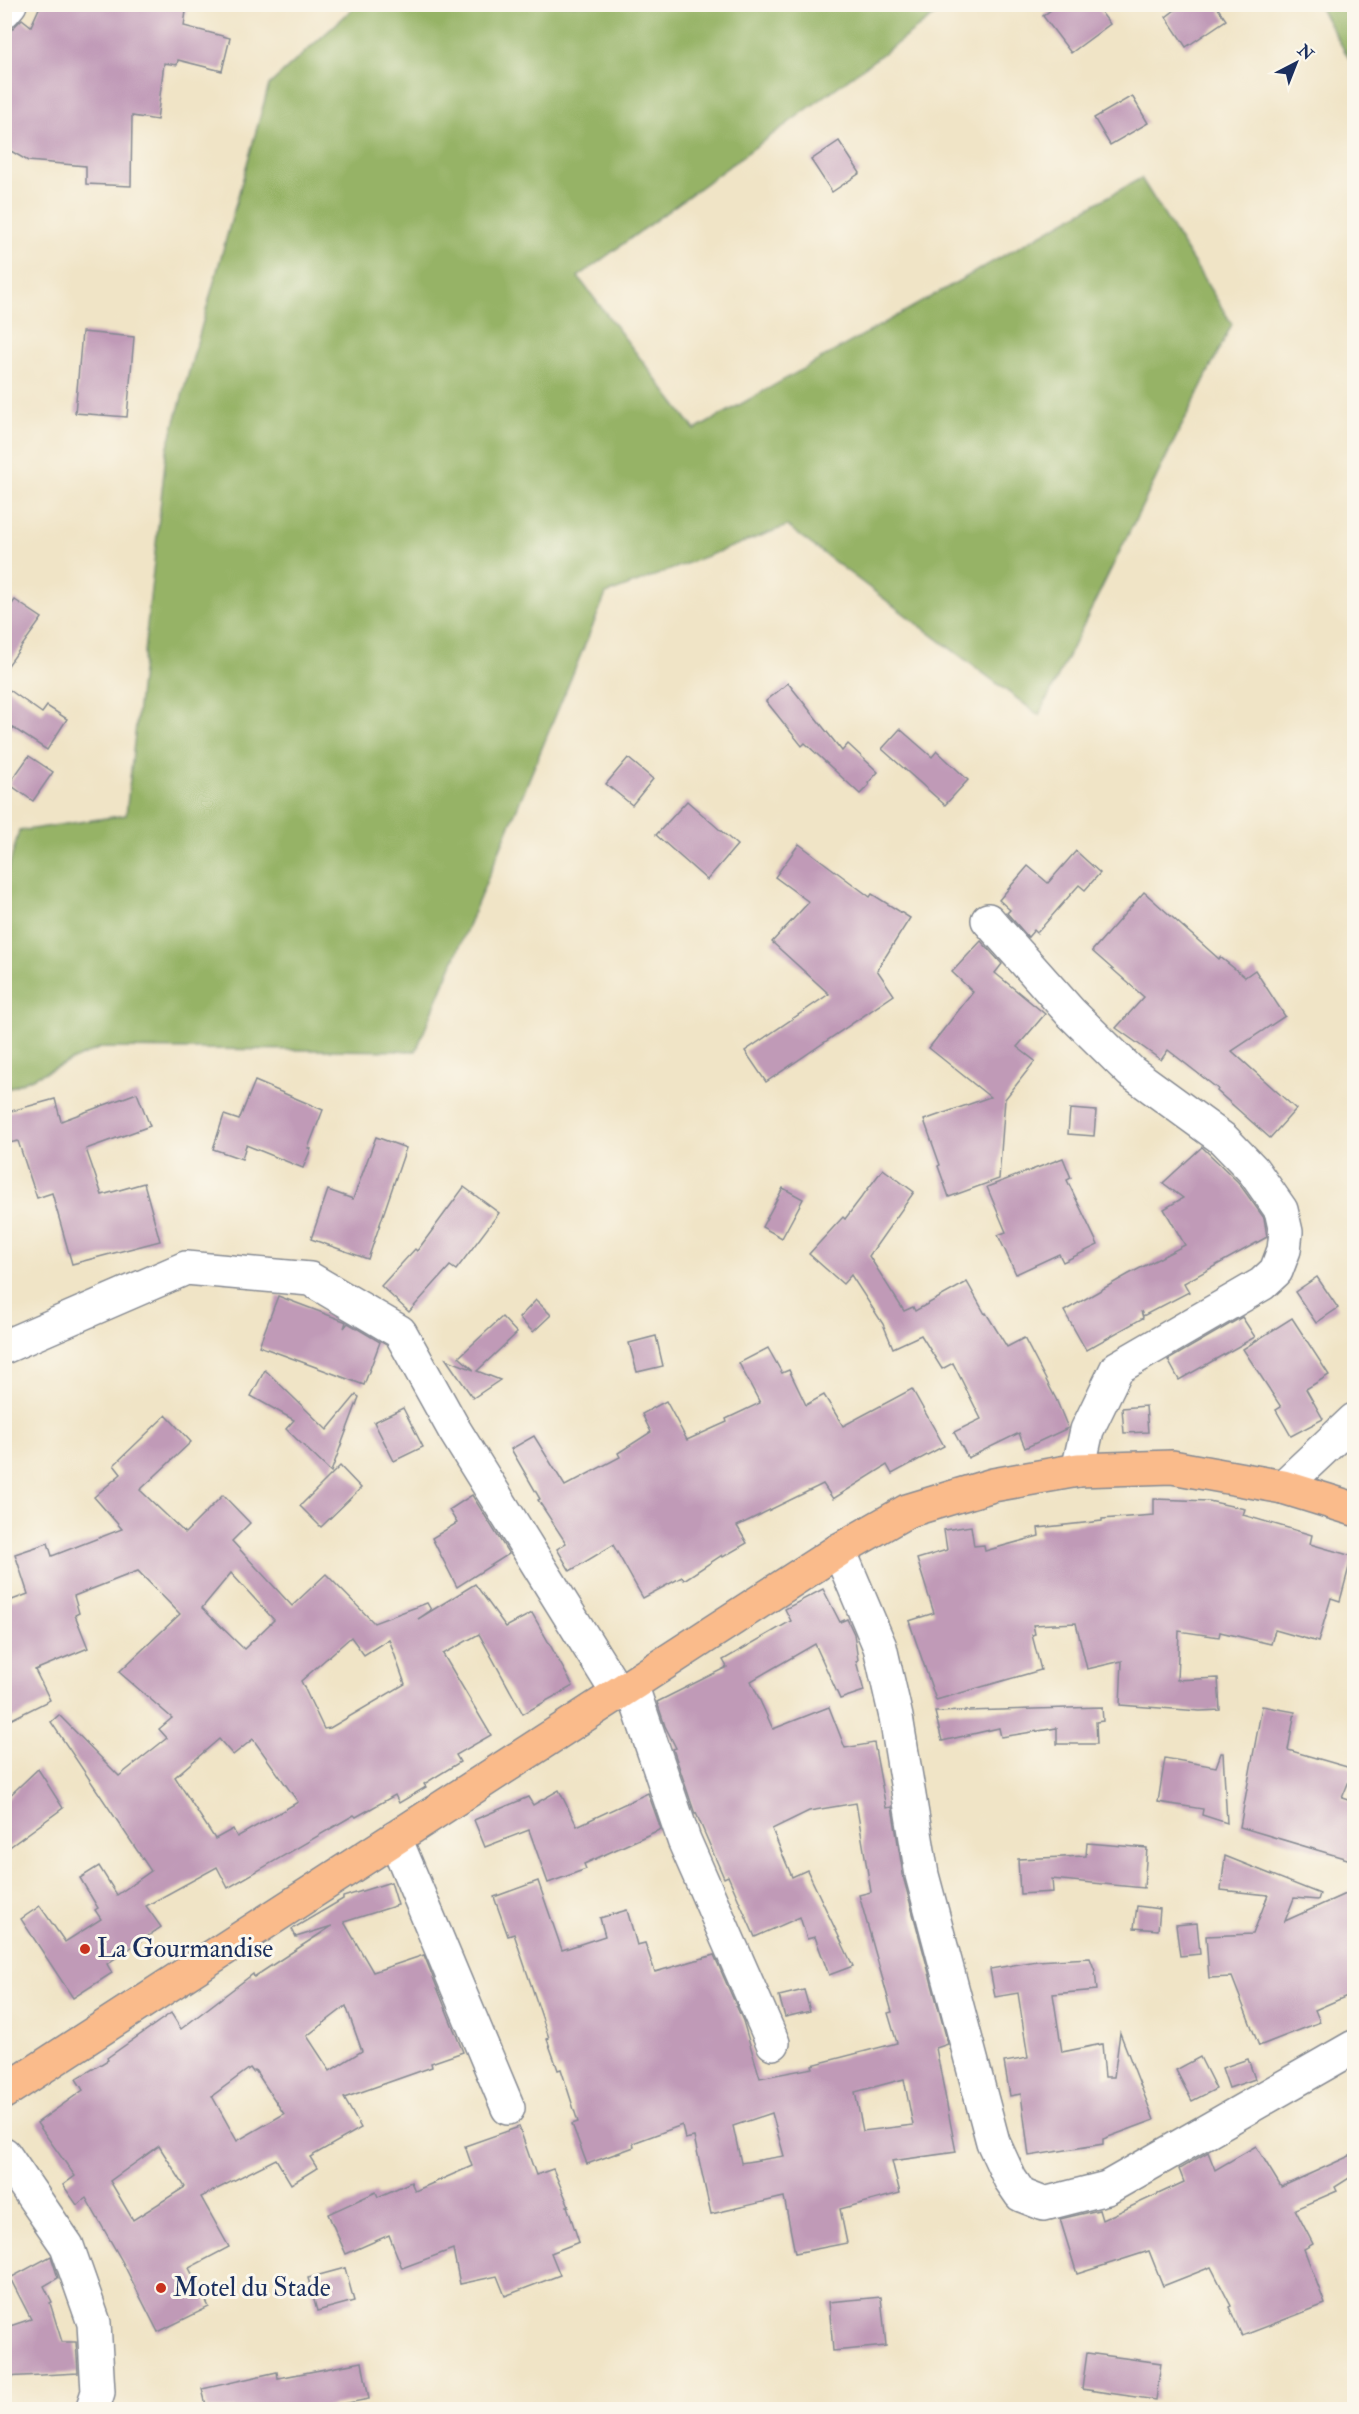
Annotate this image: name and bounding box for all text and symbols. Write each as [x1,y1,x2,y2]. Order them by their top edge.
north arrow [1266,33,1326,93]
text: N [1293,40,1318,65]
place label: La Gourmandise [97,1933,273,1965]
marker: La Gourmandise [78,1942,92,1956]
place label: Motel du Stade [173,2272,331,2304]
marker: Motel du Stade [154,2281,168,2295]

